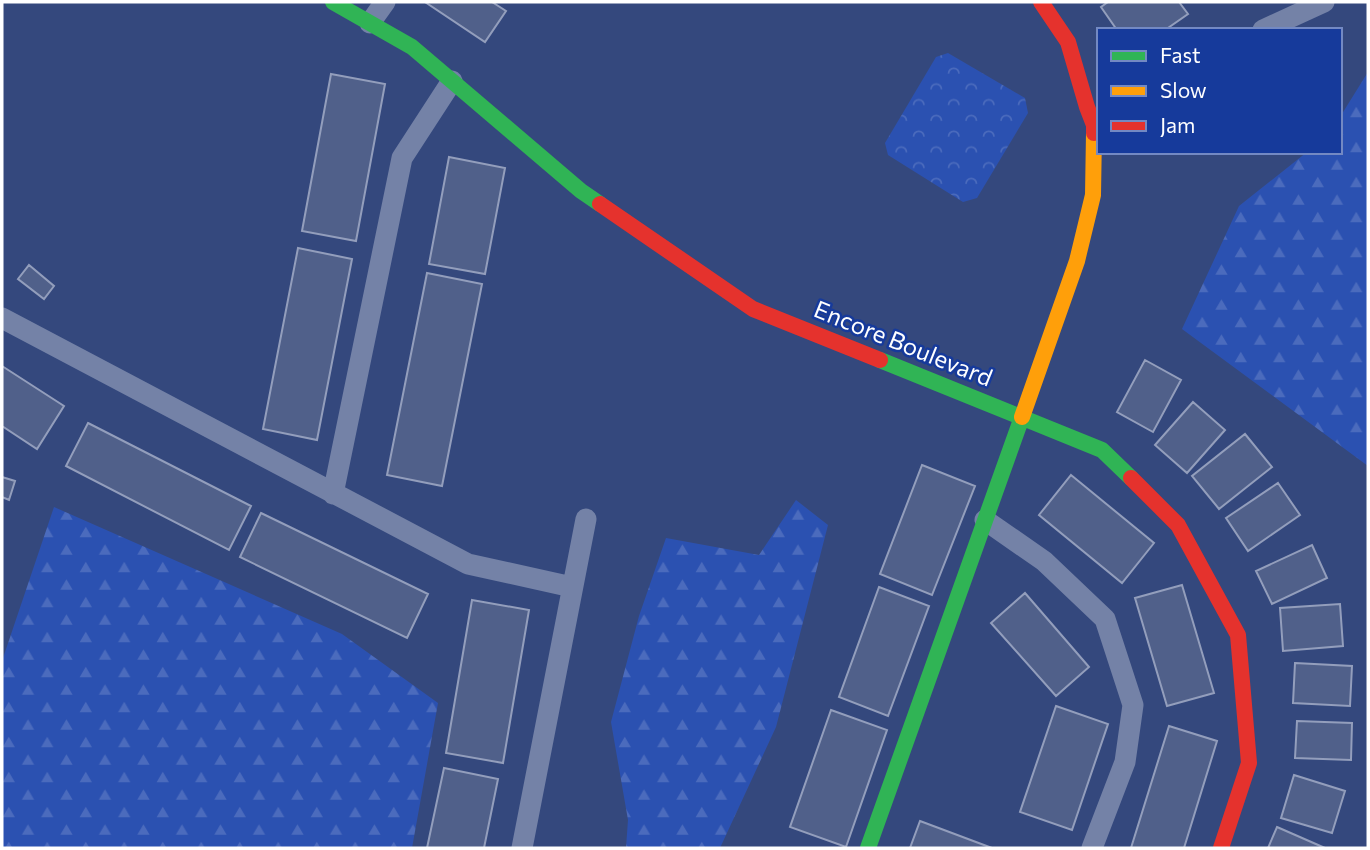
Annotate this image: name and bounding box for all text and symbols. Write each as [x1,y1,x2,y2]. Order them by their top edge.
legend [1097,28,1342,154]
text: Fast [1160,42,1201,67]
text: Slow [1160,77,1207,102]
text: Jam [1160,112,1195,137]
street label: Encore Boulevard [810,294,997,392]

